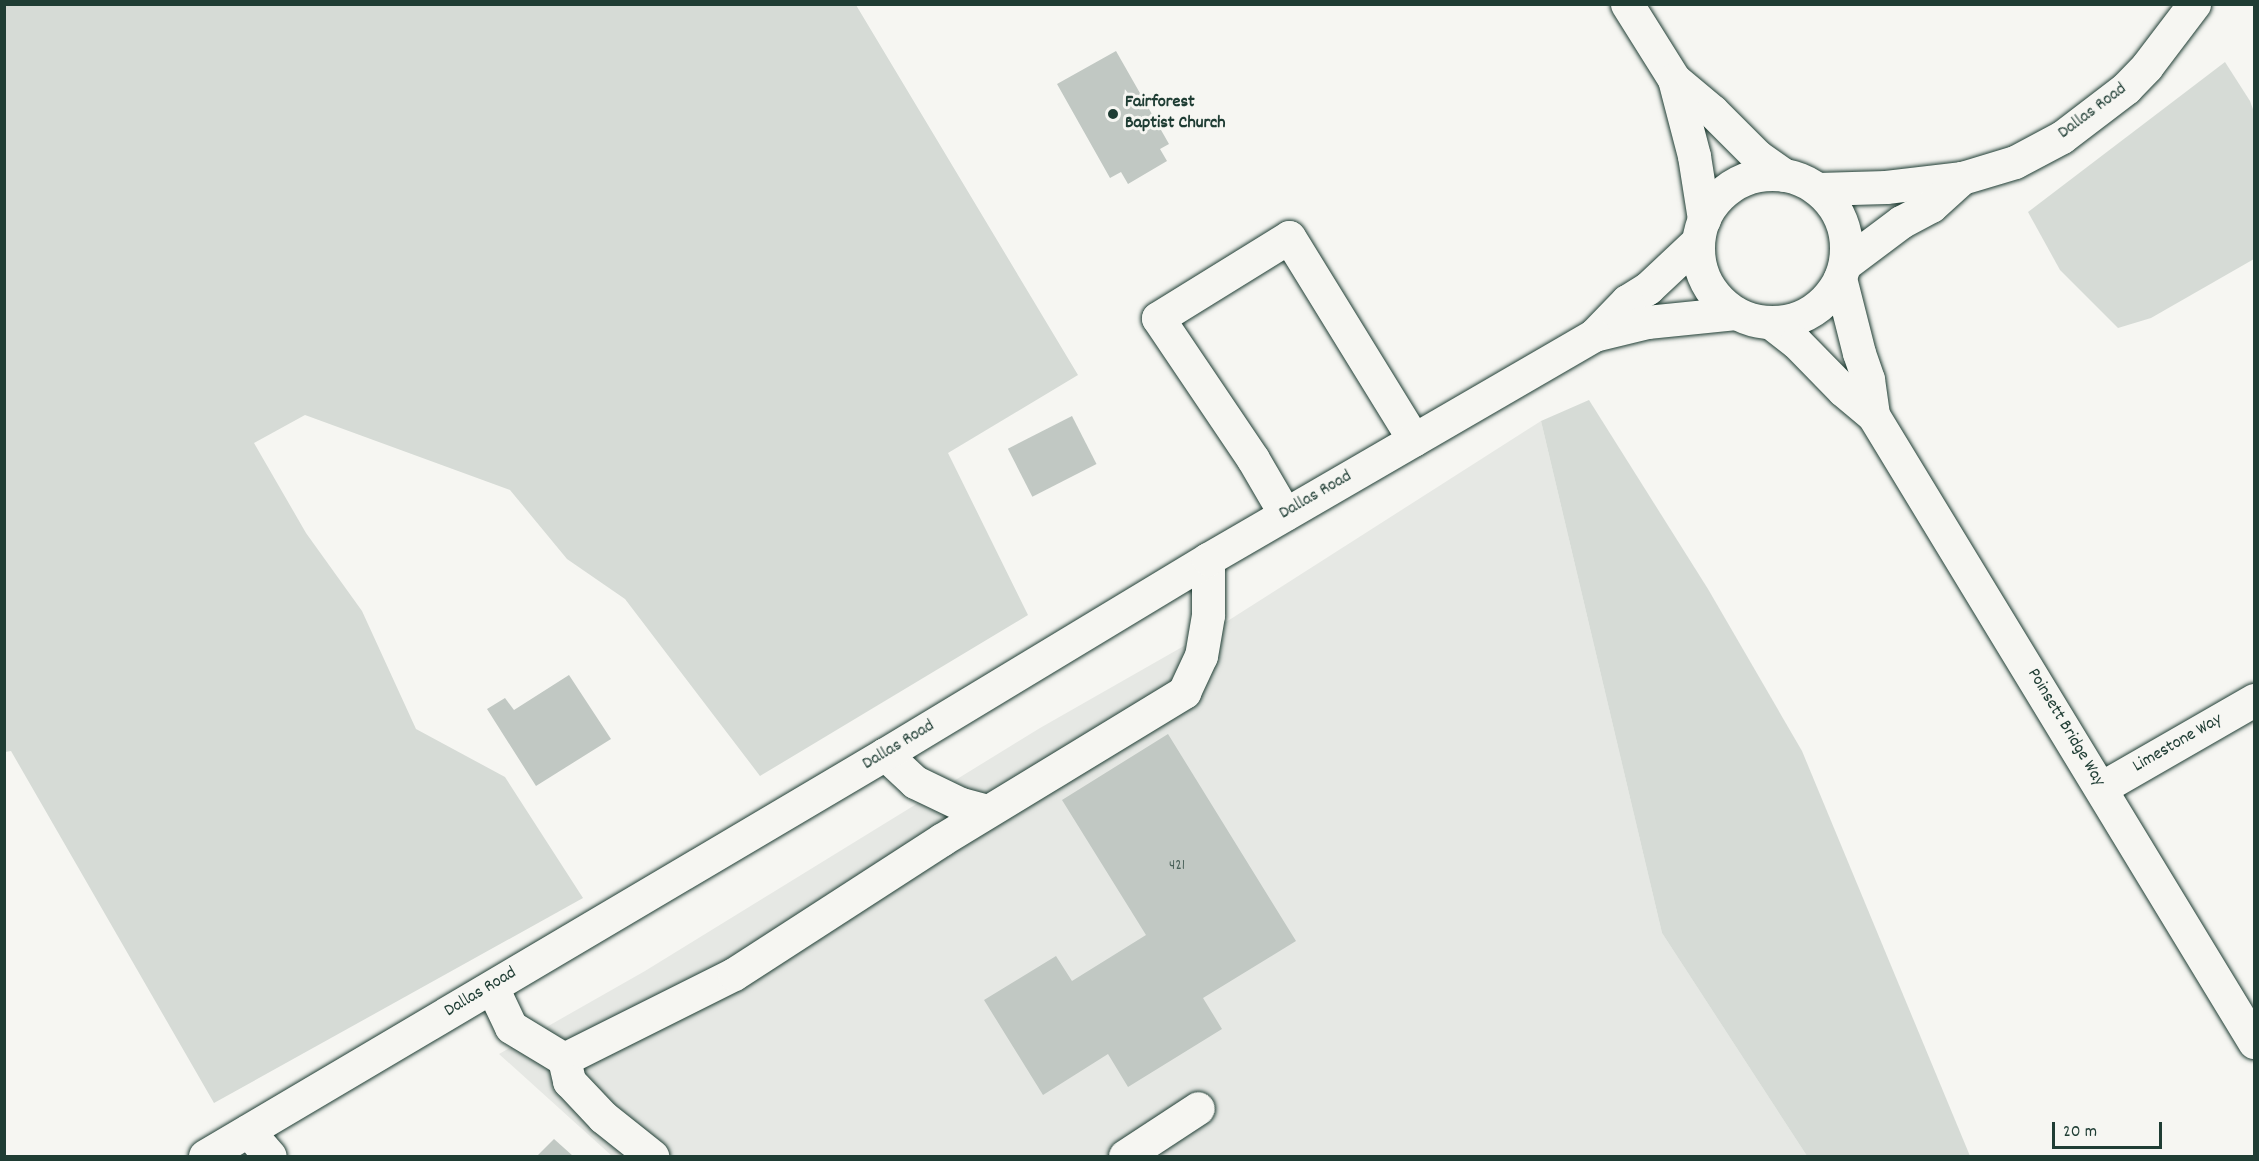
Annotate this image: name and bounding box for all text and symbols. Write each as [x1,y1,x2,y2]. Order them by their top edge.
street label: Dallas Road [2055,79,2131,145]
place label: Fairforest Baptist Church [1125,93,1226,136]
marker: Fairforest Baptist Church [1106,107,1120,121]
street label: Dallas Road [1276,467,1356,525]
street label: Poinsett Bridge Way [2021,665,2109,791]
street label: Limestone Way [2129,710,2227,778]
street label: Dallas Road [859,716,939,776]
house number: 421 [1169,858,1185,876]
street label: Dallas Road [441,963,521,1023]
scale bar [2055,1110,2164,1148]
text: 20 m [2063,1120,2097,1145]

